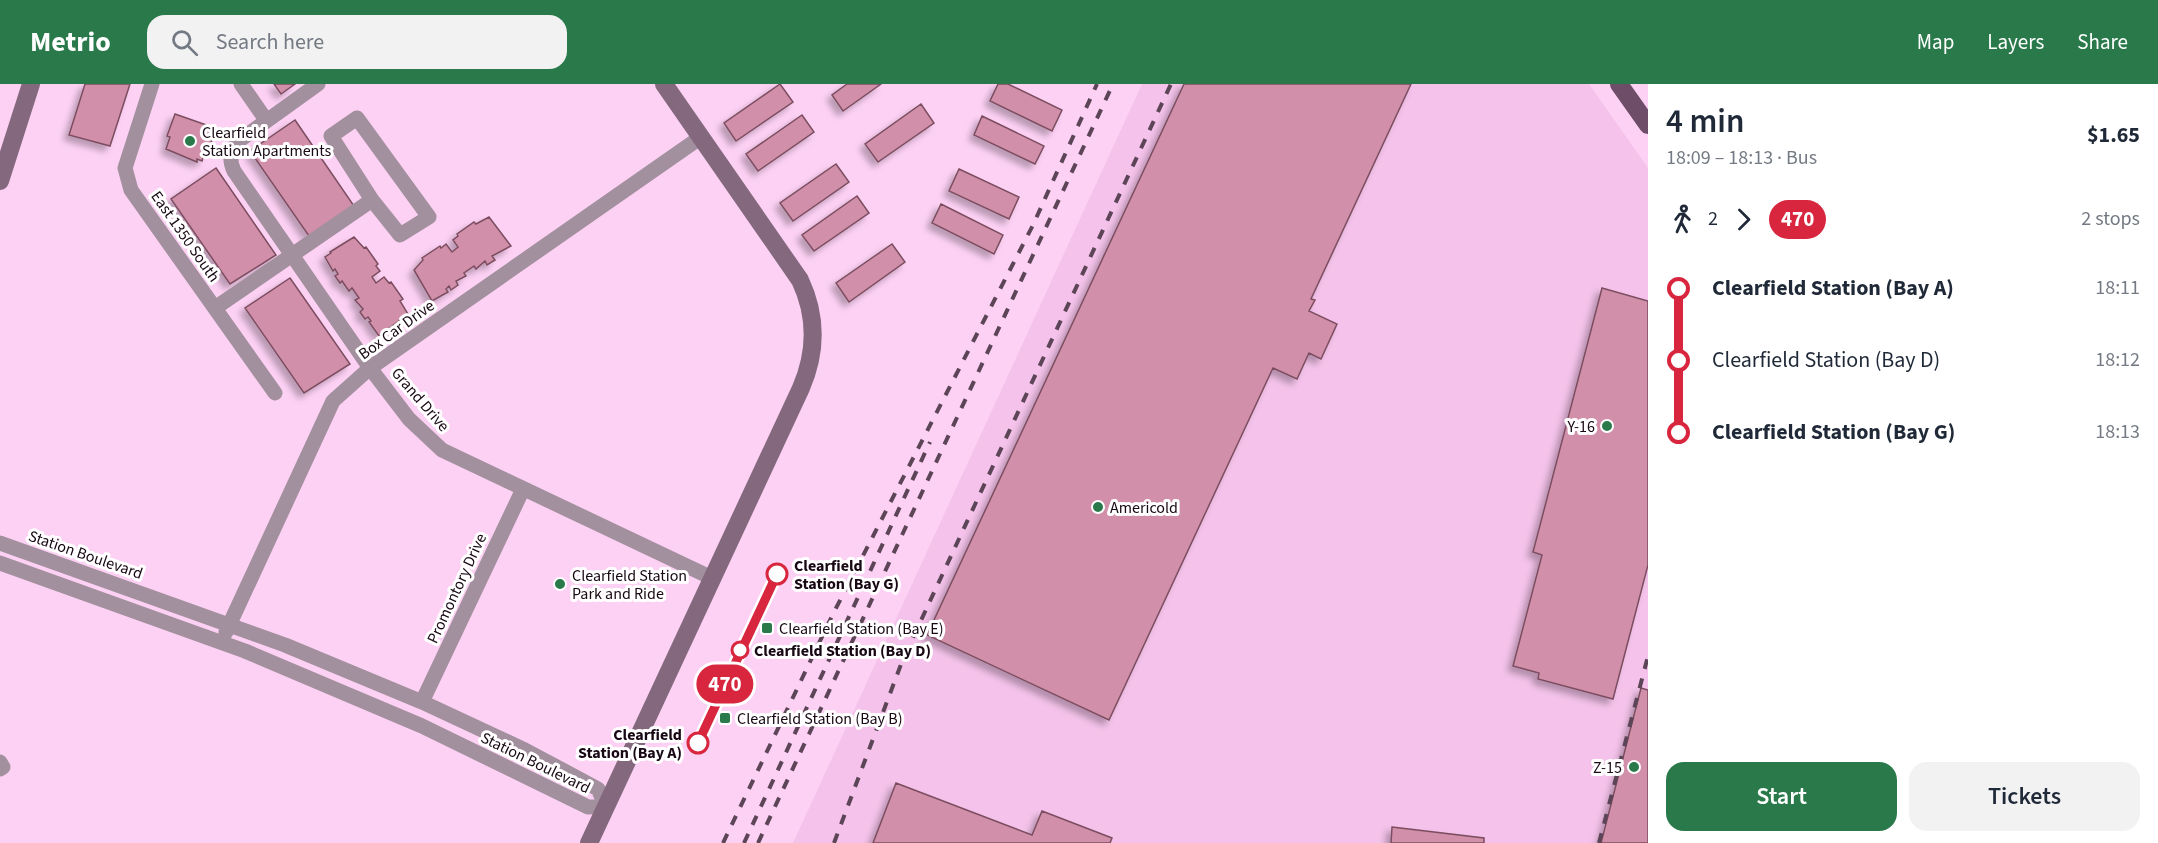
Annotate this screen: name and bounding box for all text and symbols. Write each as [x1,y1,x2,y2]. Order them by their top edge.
search box [147,15,567,69]
text: Metrio [30,22,111,62]
icon: search [168,26,201,59]
text: Search here [216,26,324,58]
text: Map [1917,27,1954,57]
text: Layers [1987,27,2044,57]
text: Share [2077,27,2128,57]
text: 4 min [1666,98,1744,145]
text: $1.65 [2087,119,2140,151]
place label: Clearfield Station Apartments [202,122,332,162]
marker: Clearfield Station Apartments [183,134,197,148]
text: 18:09 – 18:13 · Bus [1666,144,1817,172]
street label: East 1350 South [146,187,225,287]
icon: walk [1666,203,1699,236]
icon: forward [1727,203,1760,236]
text: 470 [1781,204,1814,234]
text: 2 [1708,205,1718,233]
text: 2 stops [2081,205,2140,233]
text: Clearfield Station (Bay A) [1712,272,1954,304]
text: 18:11 [2095,274,2140,302]
street label: Box Car Drive [354,295,439,365]
text: Clearfield Station (Bay D) [1712,344,1940,376]
text: 18:12 [2095,346,2140,374]
street label: Grand Drive [386,363,454,437]
place label: Y-16 [1567,416,1595,438]
text: Clearfield Station (Bay G) [1712,416,1955,448]
text: 18:13 [2095,418,2140,446]
marker: Y-16 [1600,419,1614,433]
place label: Americold [1110,497,1178,519]
marker: Americold [1091,500,1105,514]
street label: Station Boulevard [26,525,146,585]
street label: Promontory Drive [422,530,492,647]
place label: Clearfield Station (Bay G) [794,555,899,595]
marker: Clearfield Station (Bay G) [766,563,788,585]
place label: Clearfield Station Park and Ride [572,565,687,605]
marker: Clearfield Station Park and Ride [553,577,567,591]
place label: Clearfield Station (Bay E) [779,618,944,640]
marker: Clearfield Station (Bay E) [760,621,774,635]
place label: Clearfield Station (Bay D) [754,640,931,662]
marker: Clearfield Station (Bay D) [731,641,749,659]
line badge: 470 [690,664,760,704]
text: 470 [708,669,742,699]
place label: Clearfield Station (Bay B) [737,708,903,730]
marker: Clearfield Station (Bay B) [718,711,732,725]
place label: Clearfield Station (Bay A) [578,724,682,764]
street label: Station Boulevard [477,727,594,799]
marker: Clearfield Station (Bay A) [687,732,709,754]
place label: Z-15 [1593,757,1622,779]
marker: Z-15 [1627,760,1641,774]
button: Start [1666,762,1897,831]
button: Tickets [1909,762,2140,831]

